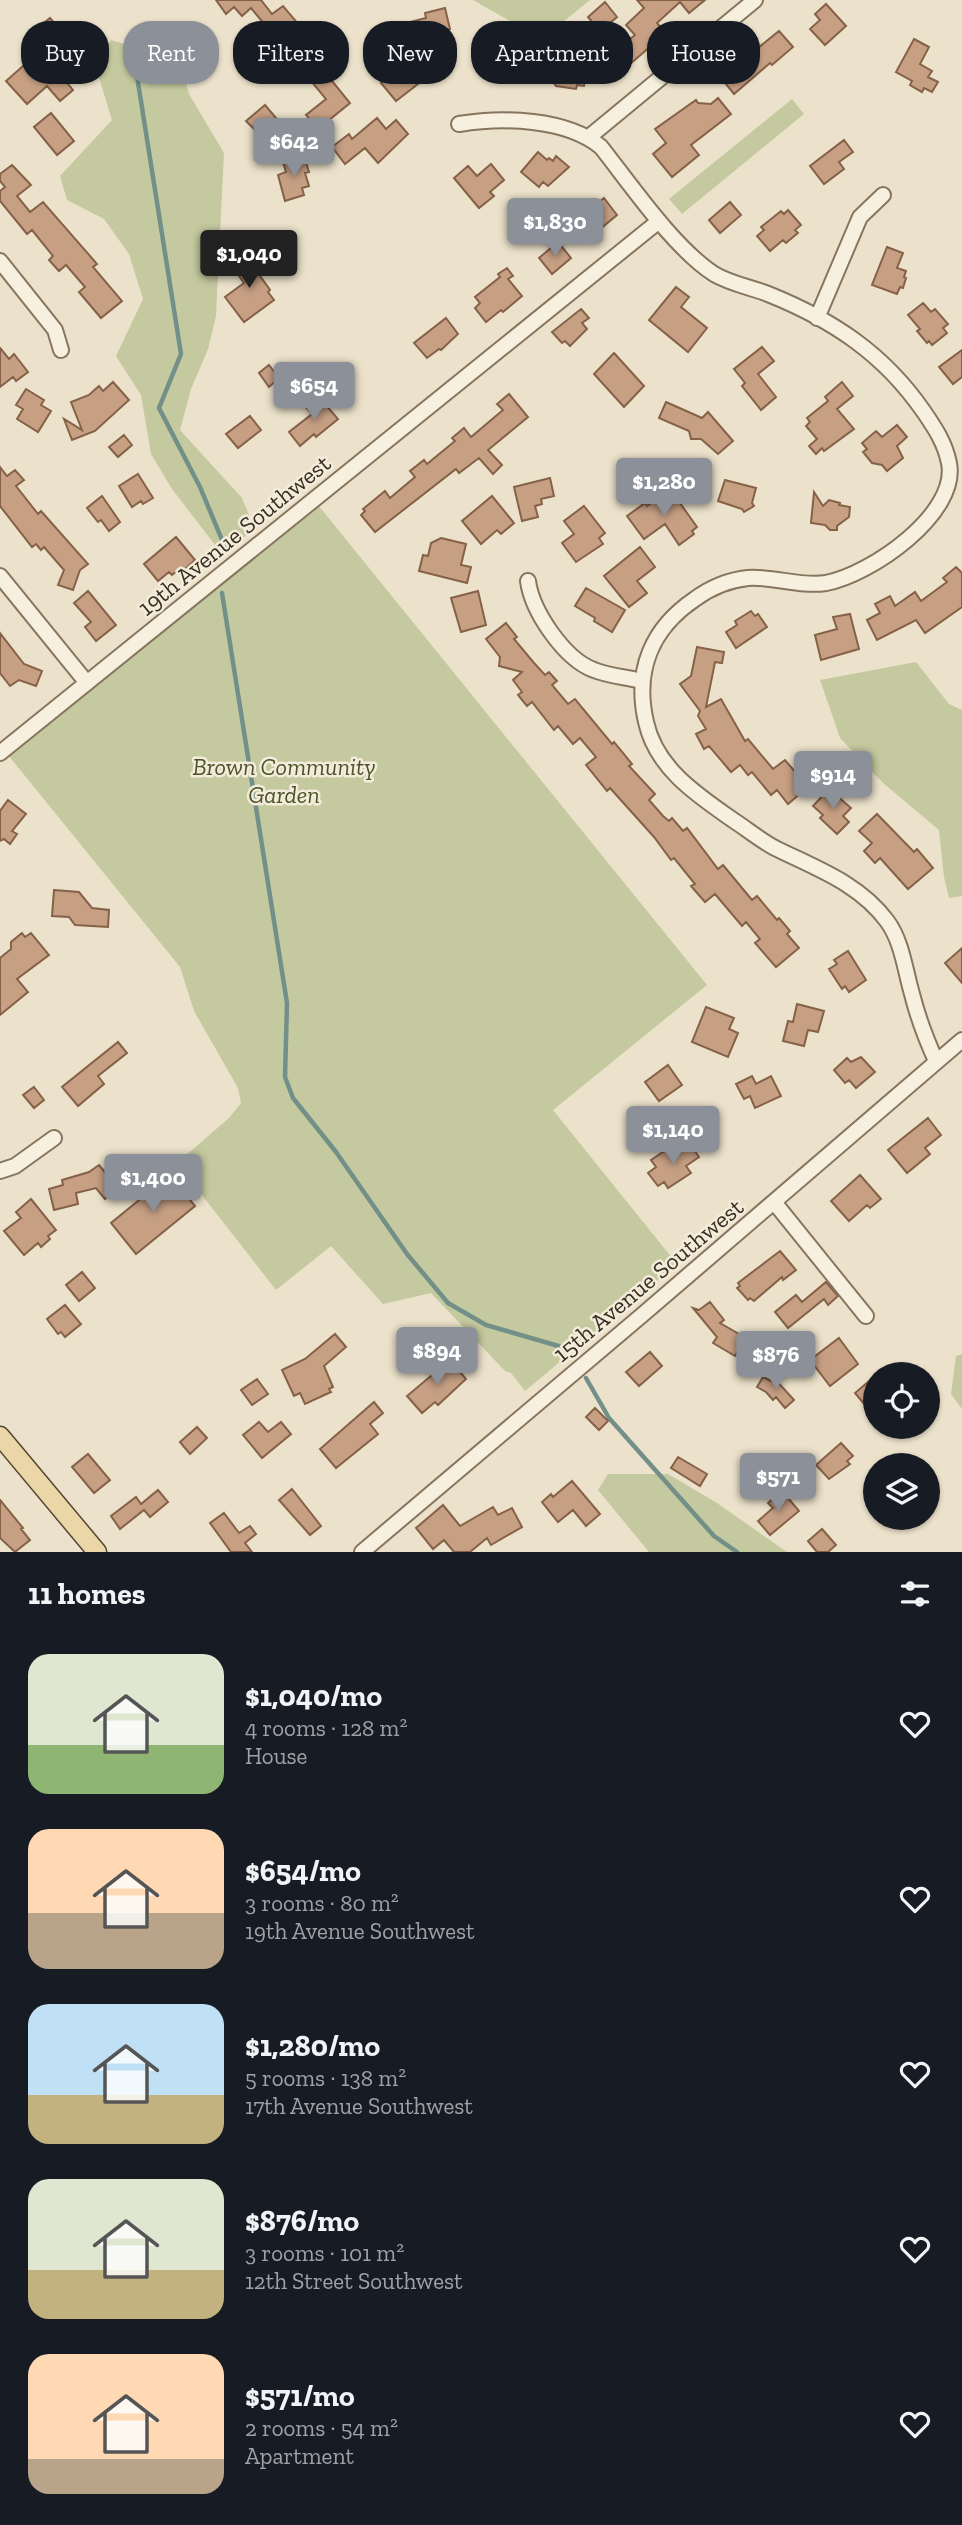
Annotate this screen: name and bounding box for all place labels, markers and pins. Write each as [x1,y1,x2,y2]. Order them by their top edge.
pin: $642 [253,118,335,178]
pin: $1,830 [498,198,612,258]
pin: $1,040 [192,230,306,290]
pin: $654 [273,362,355,422]
pin: $1,280 [607,458,721,518]
pin: $914 [792,752,874,811]
pin: $1,140 [616,1106,730,1166]
pin: $1,400 [96,1154,210,1214]
pin: $894 [396,1328,478,1387]
pin: $876 [735,1332,817,1391]
pin: $571 [737,1454,819,1513]

